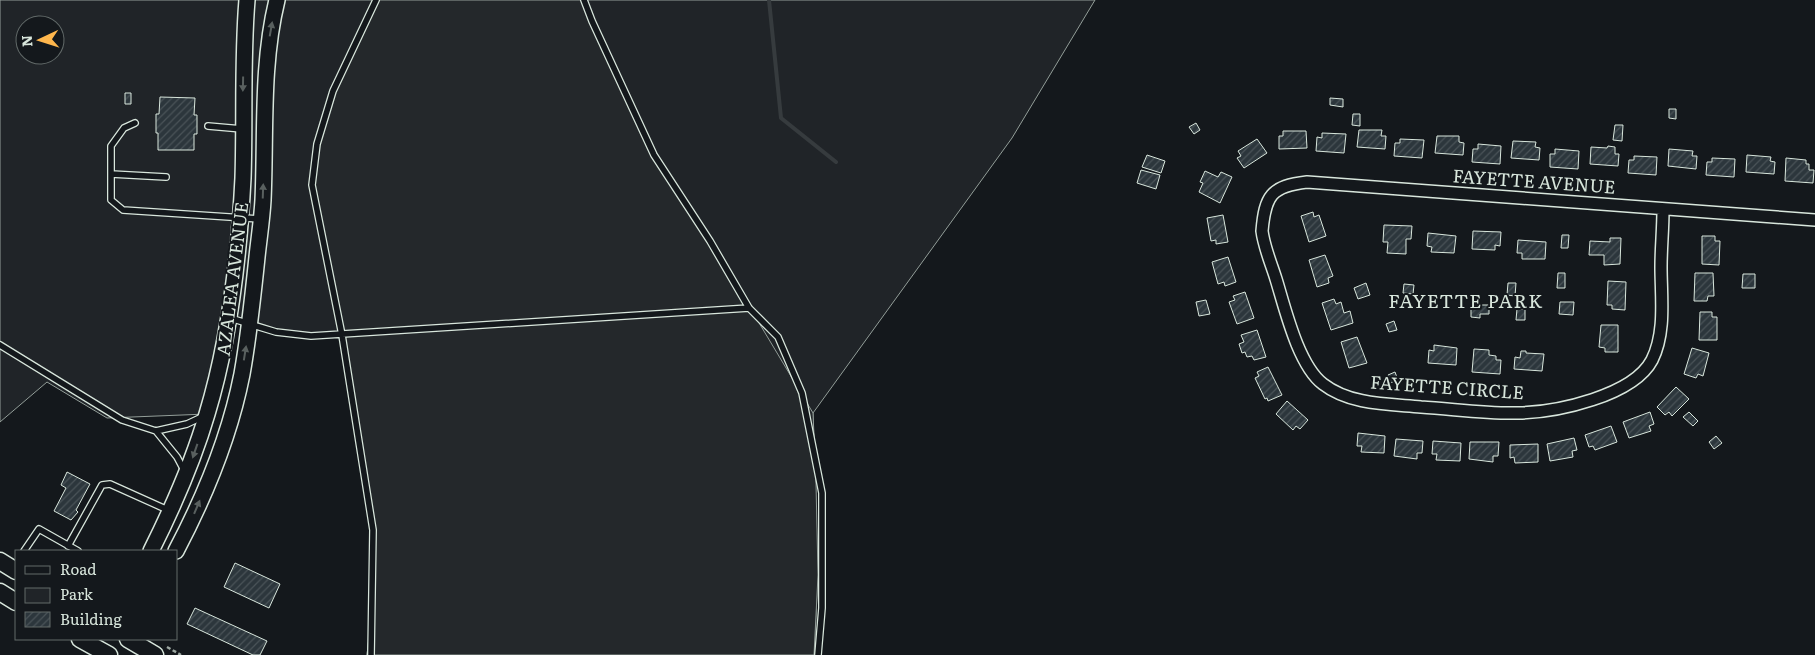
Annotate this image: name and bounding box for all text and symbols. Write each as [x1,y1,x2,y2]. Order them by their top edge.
north arrow [15,15,65,65]
one-way arrow [267,21,275,37]
text: N [16,34,36,48]
one-way arrow [239,76,247,92]
street label: FAYETTE AVENUE [1452,161,1616,200]
one-way arrow [259,183,267,199]
street label: AZALEA AVENUE [209,200,254,357]
district label: FAYETTE PARK [1388,286,1544,314]
one-way arrow [241,344,249,360]
street label: FAYETTE CIRCLE [1369,368,1525,405]
one-way arrow [191,443,198,458]
one-way arrow [193,500,201,514]
legend [15,550,178,640]
text: Road [60,557,96,580]
text: Park [60,582,94,605]
text: Building [60,607,122,630]

